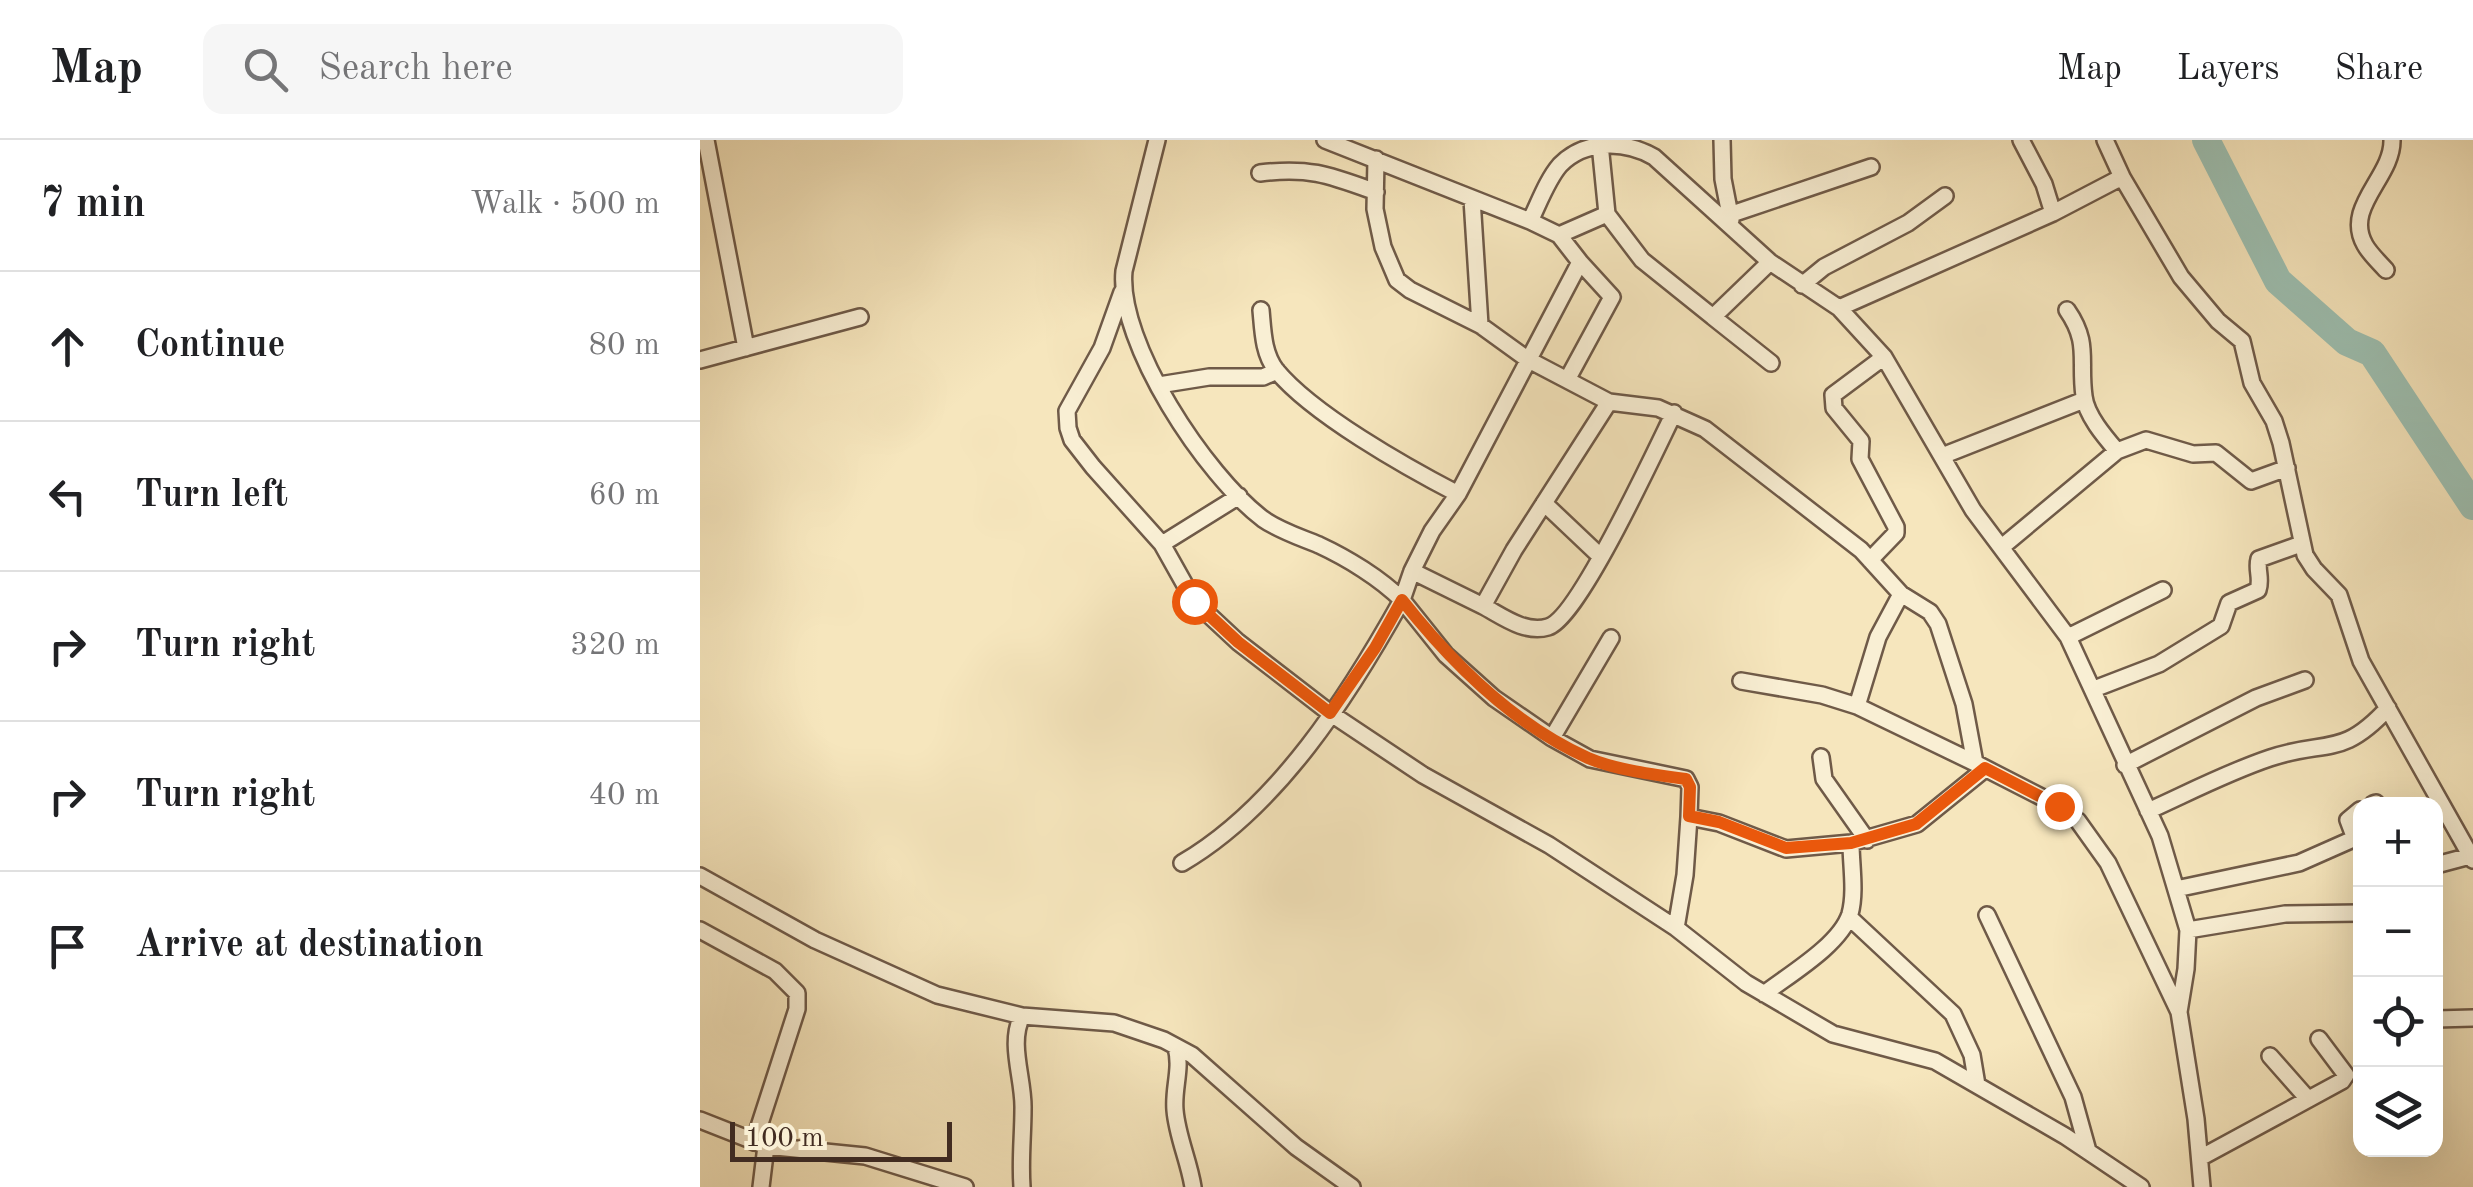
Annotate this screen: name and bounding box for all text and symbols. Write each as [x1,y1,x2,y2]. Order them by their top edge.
search box [203,24,903,114]
icon: search [238,42,293,97]
text: Map [50,45,143,93]
text: Search here [318,50,513,88]
text: Map [2057,52,2122,87]
text: Layers [2177,52,2280,87]
text: Share [2335,52,2423,87]
text: 7 min [40,184,146,226]
text: Walk · 500 m [470,189,660,221]
icon: ahead [40,319,95,374]
text: Continue [135,327,285,365]
text: 80 m [589,330,660,362]
icon: left [40,469,95,524]
text: Turn left [135,477,288,515]
text: 60 m [589,480,660,512]
route start [1172,579,1218,625]
icon: right [40,619,95,674]
text: Turn right [135,627,315,665]
text: 320 m [570,630,660,662]
icon: right [40,769,95,824]
text: Turn right [135,777,315,815]
text: 40 m [589,780,660,812]
route end [2037,784,2083,830]
map controls [2353,797,2443,1157]
button: + [2353,797,2443,887]
button: − [2353,887,2443,977]
icon: arrive [40,919,95,974]
text: Arrive at destination [135,927,484,965]
button: locate [2353,977,2443,1067]
button: layers [2353,1067,2443,1157]
scale bar [730,1117,952,1162]
text: 100 m [745,1125,824,1153]

